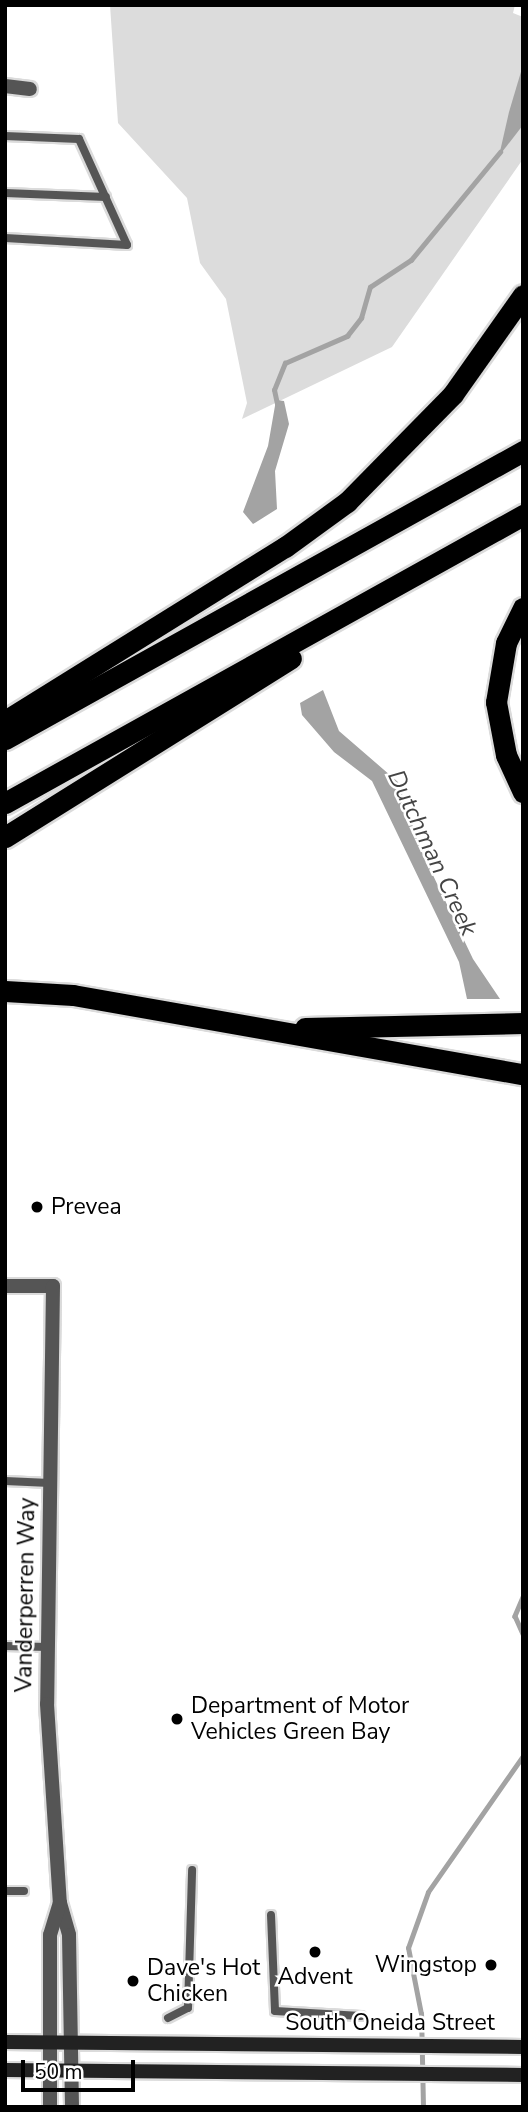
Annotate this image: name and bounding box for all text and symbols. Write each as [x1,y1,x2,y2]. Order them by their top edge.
water label: Dutchman Creek [381,766,483,940]
place label: Prevea [51,1193,122,1221]
marker: Prevea [29,1199,45,1215]
street label: Vanderperren Way [11,1497,41,1693]
place label: Department of Motor Vehicles Green Bay [191,1692,409,1746]
marker: Department of Motor Vehicles Green Bay [169,1711,185,1727]
marker: Advent [307,1944,323,1960]
place label: Wingstop [375,1951,477,1979]
place label: Dave's Hot Chicken [147,1954,260,2008]
marker: Wingstop [483,1957,499,1973]
place label: Advent [277,1963,353,1991]
marker: Dave's Hot Chicken [125,1973,141,1989]
street label: South Oneida Street [285,2009,495,2037]
scale bar [24,2046,138,2090]
text: 50 m [34,2058,83,2086]

